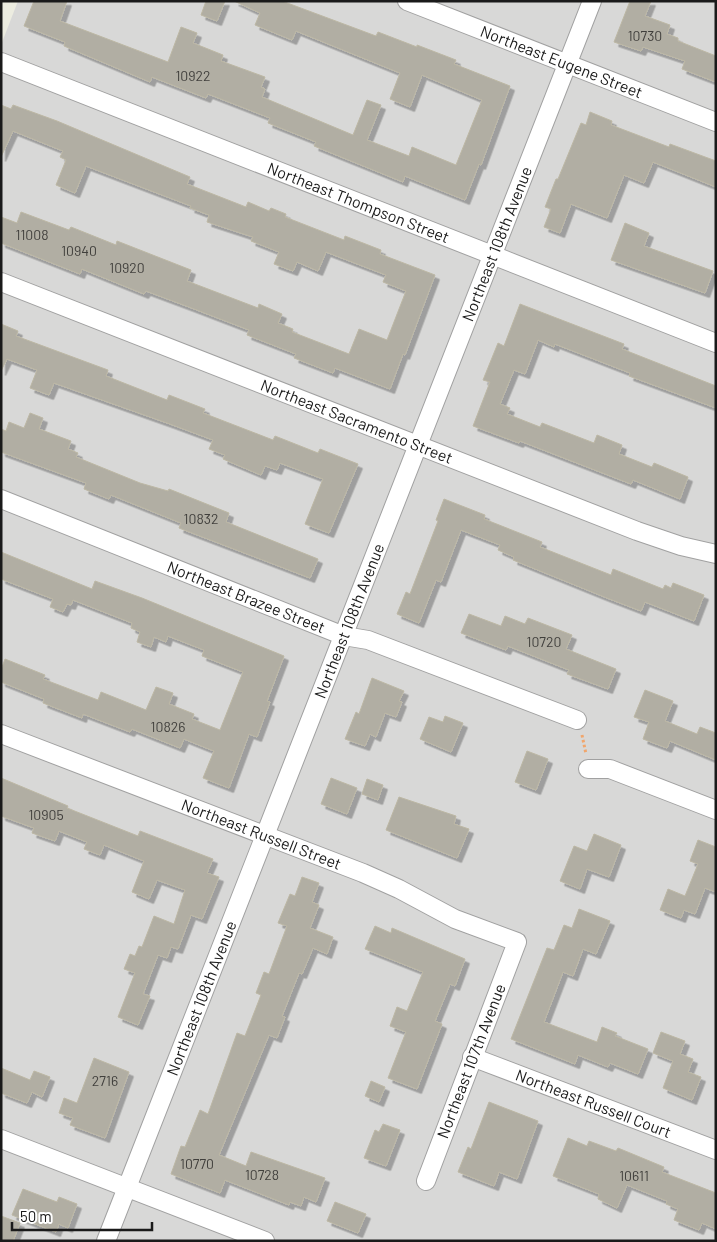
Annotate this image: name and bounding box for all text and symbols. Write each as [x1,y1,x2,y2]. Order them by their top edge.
street label: Northeast Eugene Street [478,21,646,101]
house number: 10730 [628,27,662,44]
house number: 10922 [175,67,211,84]
street label: Northeast Thompson Street [265,158,452,246]
street label: Northeast 108th Avenue [457,163,535,324]
house number: 11008 [16,226,48,243]
house number: 10940 [61,242,97,259]
house number: 10920 [109,259,145,276]
street label: Northeast Sacramento Street [258,375,456,467]
house number: 10832 [184,510,218,527]
street label: Northeast 108th Avenue [310,541,387,701]
street label: Northeast Brazee Street [165,556,328,637]
house number: 10720 [527,633,561,650]
house number: 10826 [151,718,185,735]
street label: Northeast Russell Street [179,794,344,873]
house number: 10905 [28,806,64,823]
street label: Northeast 108th Avenue [162,918,240,1078]
street label: Northeast 107th Avenue [432,981,509,1141]
street label: Northeast Russell Court [513,1065,674,1141]
house number: 2716 [92,1072,118,1089]
house number: 10770 [180,1155,214,1172]
house number: 10728 [245,1166,279,1183]
house number: 10611 [619,1167,649,1184]
scale bar [12,1200,152,1232]
text: 50 m [20,1207,52,1225]

